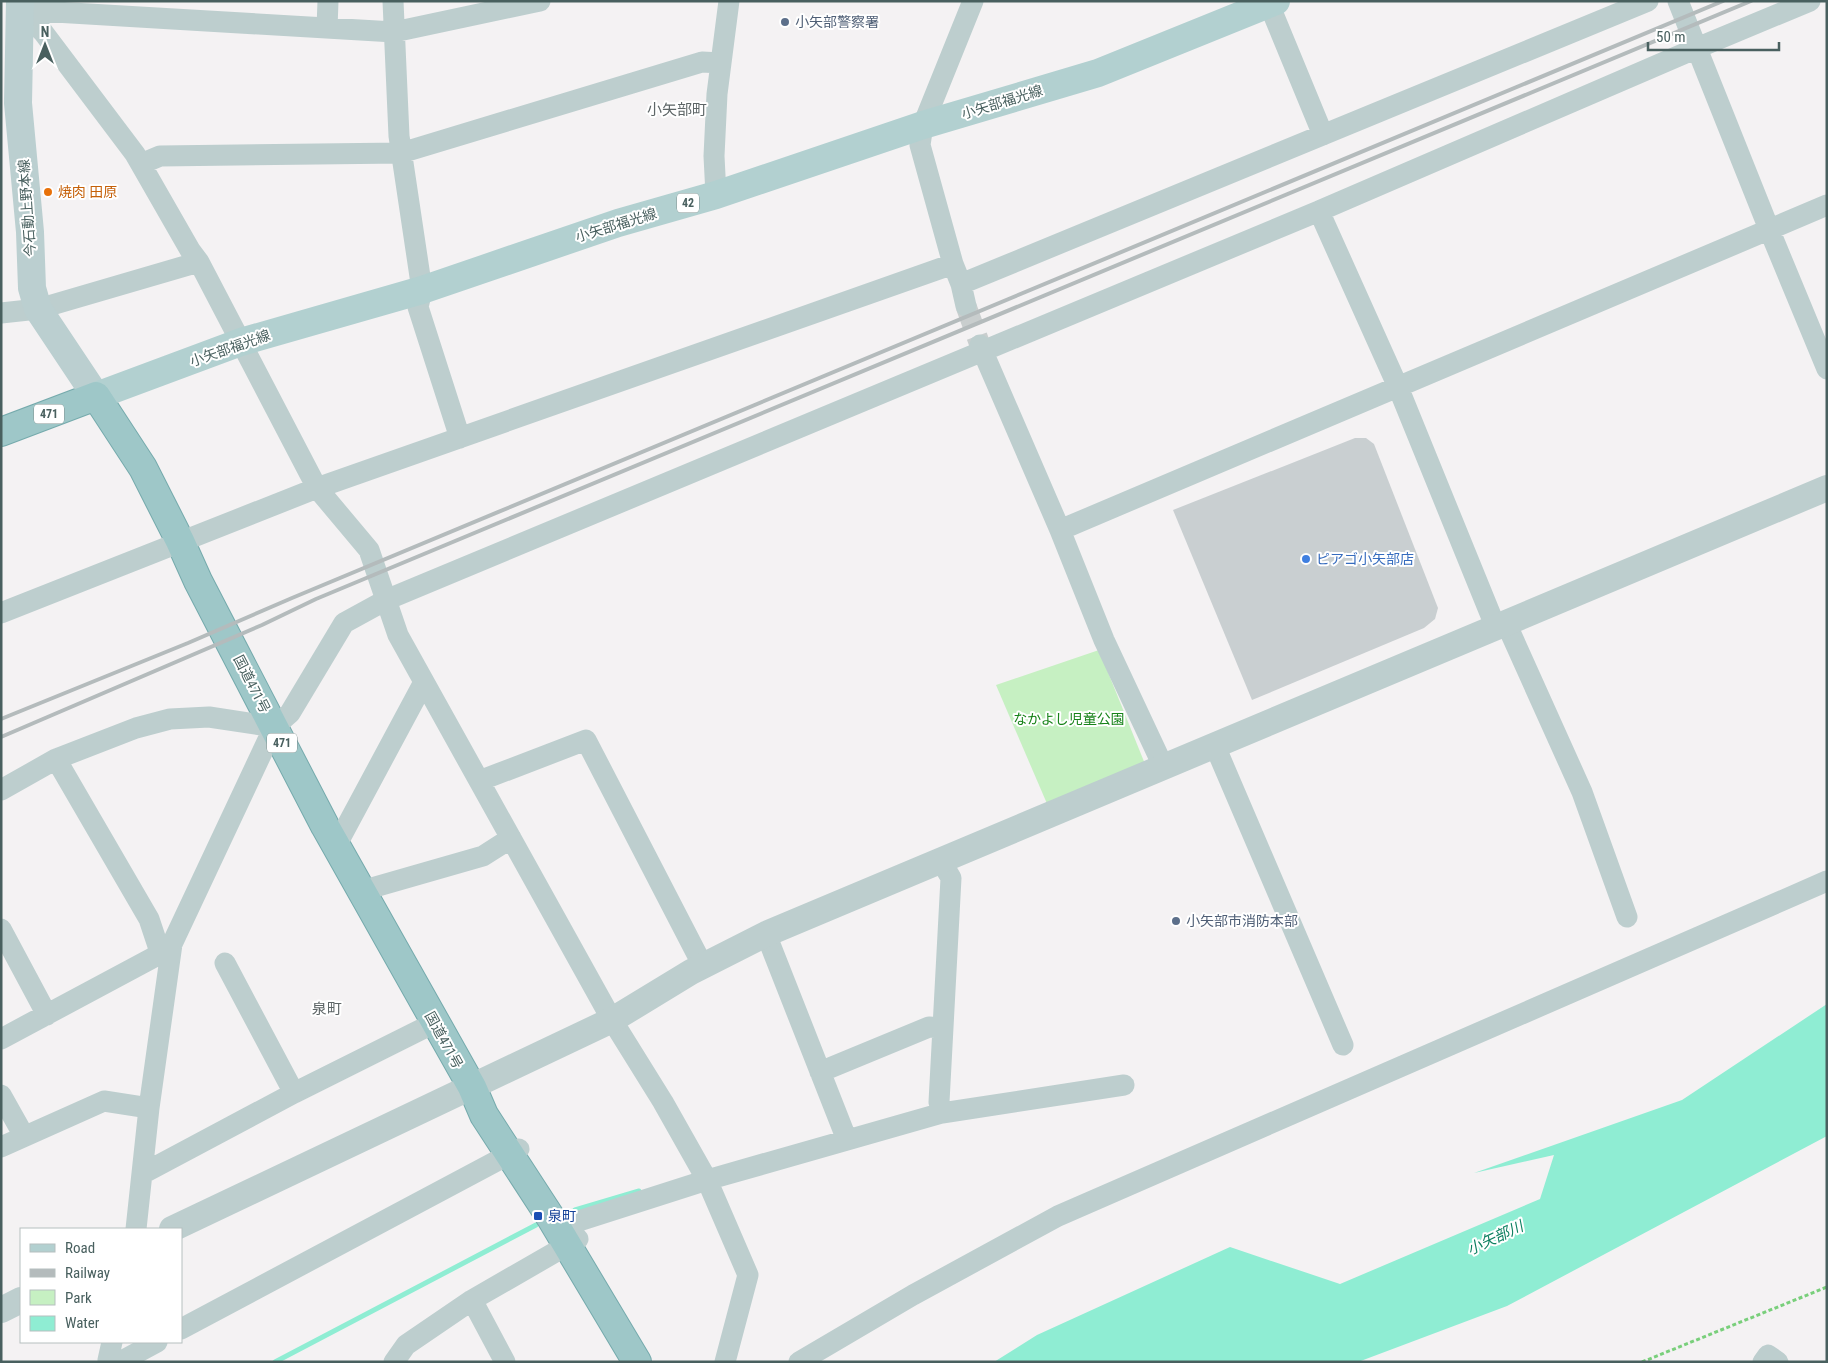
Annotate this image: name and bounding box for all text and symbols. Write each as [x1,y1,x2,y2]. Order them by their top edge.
place label: 小矢部警察署 [795,14,879,30]
marker: 小矢部警察署 [779,16,791,28]
north arrow [20,20,70,70]
scale bar [1648,20,1779,52]
text: N [41,24,49,40]
text: 50 m [1656,28,1686,46]
street label: 小矢部福光線 [959,82,1045,122]
district label: 小矢部町 [647,101,707,119]
street label: 今石動上野本線 [16,159,38,257]
place label: 焼肉 田原 [58,184,117,200]
marker: 焼肉 田原 [42,186,54,198]
road number: 42 [677,194,699,212]
street label: 小矢部福光線 [573,205,659,245]
street label: 小矢部福光線 [188,327,272,369]
road number: 471 [34,404,64,424]
place label: ピアゴ小矢部店 [1316,551,1414,567]
marker: ピアゴ小矢部店 [1300,553,1312,565]
street label: 国道471号 [231,652,273,716]
park label: なかよし児童公園 [1013,711,1125,727]
road number: 471 [267,734,297,752]
place label: 小矢部市消防本部 [1186,913,1298,929]
marker: 小矢部市消防本部 [1170,915,1182,927]
district label: 泉町 [312,1000,342,1018]
street label: 国道471号 [422,1009,466,1071]
place label: 泉町 [548,1208,576,1224]
marker: 泉町 [532,1210,544,1222]
water label: 小矢部川 [1464,1216,1528,1259]
legend [20,1228,182,1343]
text: Road [65,1239,95,1257]
text: Railway [65,1264,110,1282]
text: Park [65,1289,92,1307]
text: Water [65,1314,100,1332]

